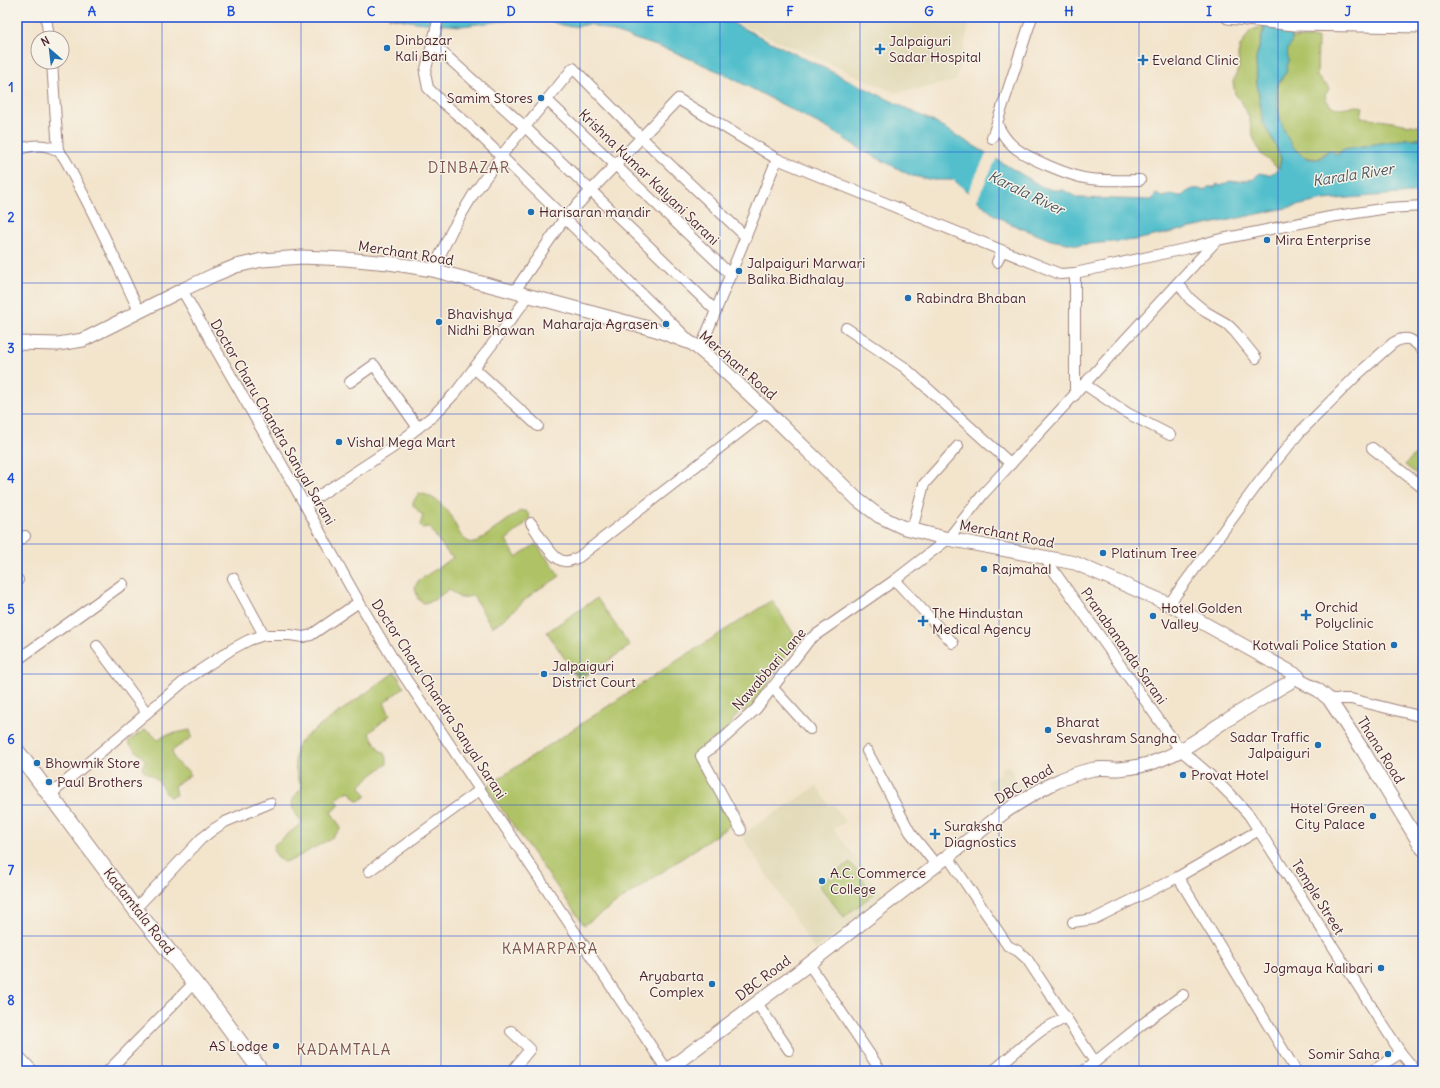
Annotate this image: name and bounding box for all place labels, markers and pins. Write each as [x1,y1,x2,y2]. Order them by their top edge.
place label: Dinbazar Kali Bari [395,31,452,65]
place label: Jalpaiguri Sadar Hospital [889,32,981,66]
marker: Dinbazar Kali Bari [382,43,392,53]
marker: Jalpaiguri Sadar Hospital [874,43,886,55]
place label: Eveland Clinic [1152,51,1239,69]
marker: Eveland Clinic [1137,54,1149,66]
place label: Samim Stores [447,89,533,107]
marker: Samim Stores [536,93,546,103]
place label: Harisaran mandir [539,203,651,221]
marker: Harisaran mandir [526,207,536,217]
place label: Mira Enterprise [1275,231,1371,249]
marker: Mira Enterprise [1262,235,1272,245]
place label: Jalpaiguri Marwari Balika Bidhalay [747,254,865,288]
marker: Jalpaiguri Marwari Balika Bidhalay [734,266,744,276]
place label: Rabindra Bhaban [916,289,1026,307]
marker: Rabindra Bhaban [903,293,913,303]
place label: Bhavishya Nidhi Bhawan [447,305,535,339]
place label: Maharaja Agrasen [542,315,658,333]
marker: Bhavishya Nidhi Bhawan [434,317,444,327]
marker: Maharaja Agrasen [661,319,671,329]
place label: Vishal Mega Mart [347,433,456,451]
marker: Vishal Mega Mart [334,437,344,447]
place label: Platinum Tree [1111,544,1197,562]
marker: Platinum Tree [1098,548,1108,558]
place label: Rajmahal [992,560,1051,578]
marker: Rajmahal [979,564,989,574]
place label: Orchid Polyclinic [1315,598,1374,632]
place label: Hotel Golden Valley [1161,599,1242,633]
place label: The Hindustan Medical Agency [932,604,1031,638]
marker: Orchid Polyclinic [1300,609,1312,621]
marker: Hotel Golden Valley [1148,611,1158,621]
marker: The Hindustan Medical Agency [917,615,929,627]
place label: Kotwali Police Station [1252,636,1386,654]
marker: Kotwali Police Station [1389,640,1399,650]
place label: Jalpaiguri District Court [552,657,636,691]
marker: Jalpaiguri District Court [539,669,549,679]
place label: Bharat Sevashram Sangha [1056,713,1177,747]
marker: Bharat Sevashram Sangha [1043,725,1053,735]
place label: Sadar Traffic Jalpaiguri [1230,728,1310,762]
marker: Sadar Traffic Jalpaiguri [1313,740,1323,750]
place label: Bhowmik Store [45,754,140,772]
marker: Bhowmik Store [32,758,42,768]
place label: Provat Hotel [1191,766,1269,784]
marker: Provat Hotel [1178,770,1188,780]
place label: Paul Brothers [57,773,143,791]
marker: Paul Brothers [44,777,54,787]
place label: Hotel Green City Palace [1290,799,1365,833]
marker: Hotel Green City Palace [1368,811,1378,821]
place label: Suraksha Diagnostics [944,817,1016,851]
marker: Suraksha Diagnostics [929,828,941,840]
place label: A.C. Commerce College [830,864,926,898]
marker: A.C. Commerce College [817,876,827,886]
place label: Jogmaya Kalibari [1263,959,1373,977]
marker: Jogmaya Kalibari [1376,963,1386,973]
place label: Aryabarta Complex [639,967,704,1001]
marker: Aryabarta Complex [707,979,717,989]
place label: AS Lodge [209,1037,268,1055]
marker: AS Lodge [271,1041,281,1051]
place label: Somir Saha [1308,1045,1380,1063]
marker: Somir Saha [1383,1049,1393,1059]

